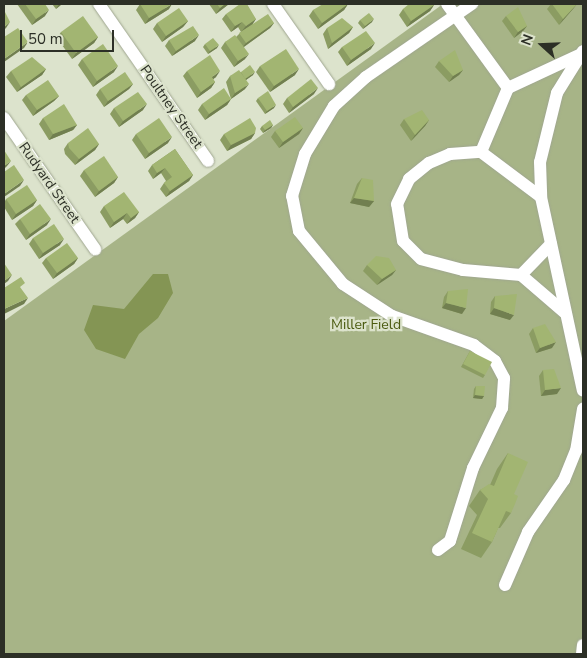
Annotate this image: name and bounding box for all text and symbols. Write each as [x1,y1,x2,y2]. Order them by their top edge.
scale bar [22,20,116,52]
north arrow [517,20,567,70]
text: 50 m [28,29,63,49]
text: N [517,32,538,48]
street label: Poultney Street [136,62,206,152]
street label: Rudyard Street [15,139,83,227]
park label: Miller Field [331,317,401,333]

